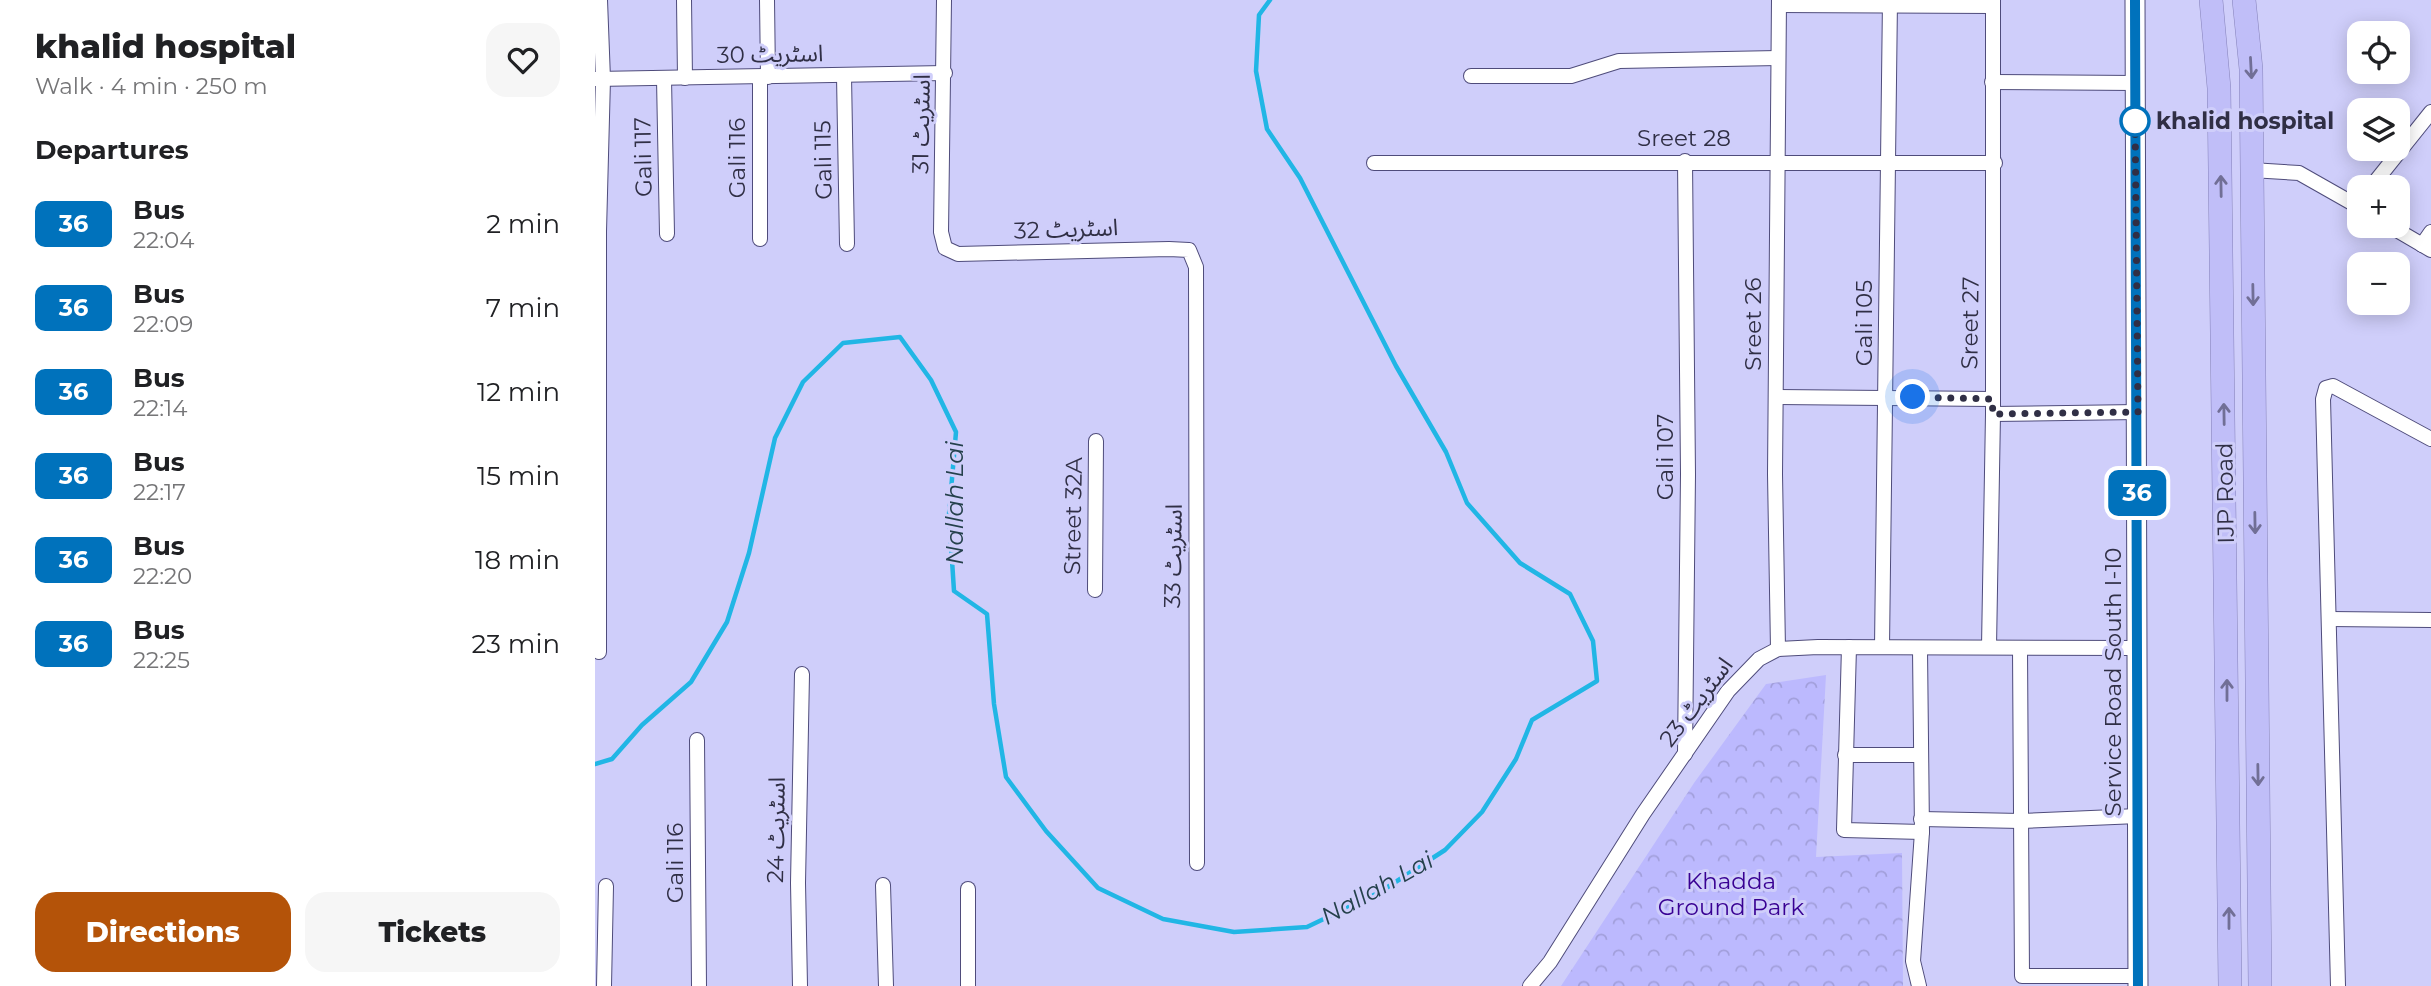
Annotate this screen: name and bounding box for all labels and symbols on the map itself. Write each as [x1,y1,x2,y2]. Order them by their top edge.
street label: اسٹریٹ 30 [716,39,824,69]
one-way arrow [2244,56,2257,79]
street label: اسٹریٹ 31 [906,74,936,174]
marker: khalid hospital [2120,106,2150,136]
place label: khalid hospital [2156,107,2334,135]
street label: Gali 117 [628,117,658,197]
street label: Gali 116 [723,118,751,198]
street label: Gali 115 [808,120,838,200]
street label: Sreet 28 [1637,124,1731,152]
one-way arrow [2214,175,2228,198]
street label: اسٹریٹ 32 [1013,213,1119,245]
street label: Sreet 27 [1955,276,1985,370]
street label: Sreet 26 [1739,277,1767,371]
street label: Gali 105 [1850,280,1878,366]
one-way arrow [2246,284,2259,307]
your location [1895,379,1930,414]
one-way arrow [2217,403,2231,426]
street label: Gali 107 [1651,414,1679,500]
water label: Nallah Lai [940,440,969,565]
street label: IJP Road [2210,442,2240,544]
street label: Street 32A [1058,456,1088,575]
line badge: 36 [2105,470,2169,516]
street label: اسٹریٹ 33 [1158,504,1188,608]
one-way arrow [2248,511,2262,534]
street label: Service Road South I-10 [2099,548,2127,816]
street label: اسٹریٹ 23 [1653,652,1739,752]
one-way arrow [2220,679,2234,702]
one-way arrow [2251,763,2264,786]
street label: اسٹریٹ 24 [761,777,791,883]
street label: Gali 116 [661,823,689,903]
water label: Nallah Lai [1316,845,1439,931]
park label: Khadda Ground Park [1658,867,1804,921]
one-way arrow [2222,907,2236,930]

